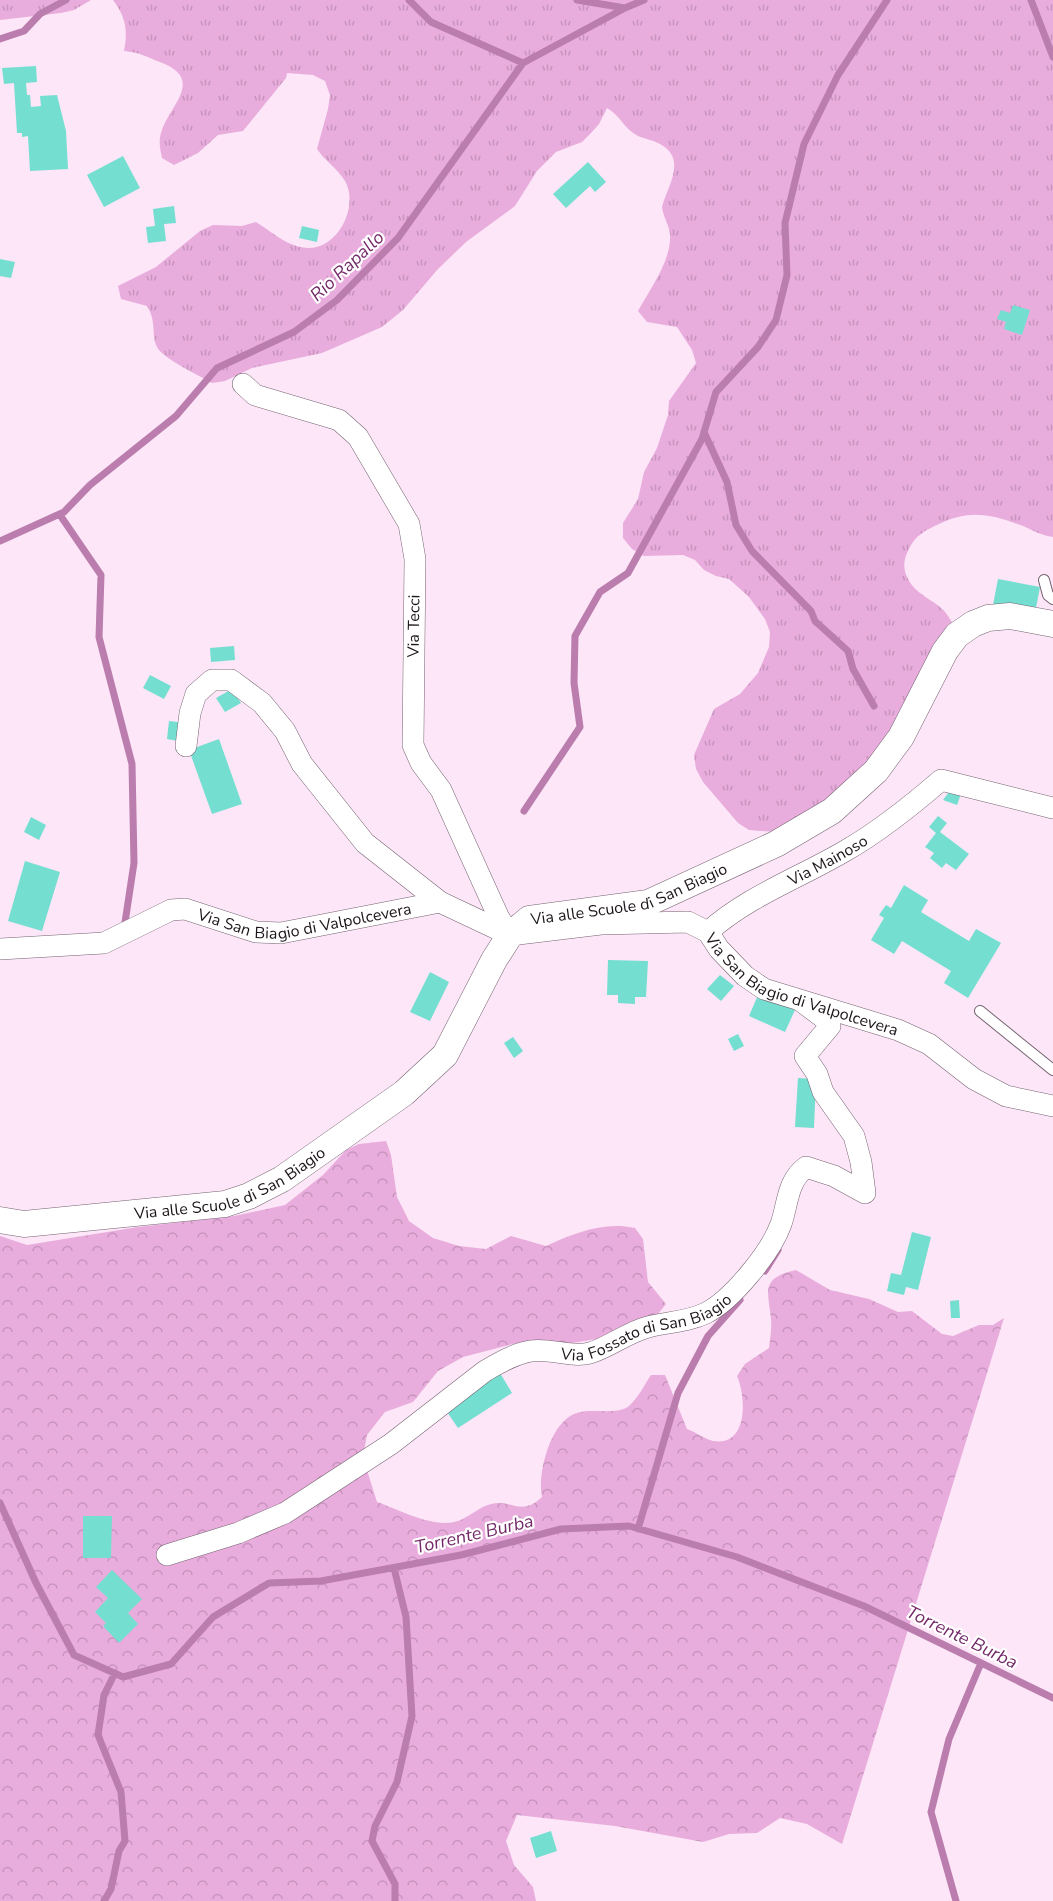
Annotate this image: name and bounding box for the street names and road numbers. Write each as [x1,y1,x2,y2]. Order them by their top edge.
street label: Via Tecci [402,595,426,659]
street label: Via Mainoso [783,830,872,892]
street label: Via alle Scuole di San Biagio [528,858,731,931]
street label: Via San Biagio di Valpolcevera [197,897,415,919]
street label: Via San Biagio di Valpolcevera [699,928,901,1041]
street label: Via alle Scuole di San Biagio [132,1142,330,1225]
street label: Via Fossato di San Biagio [559,1289,737,1367]

